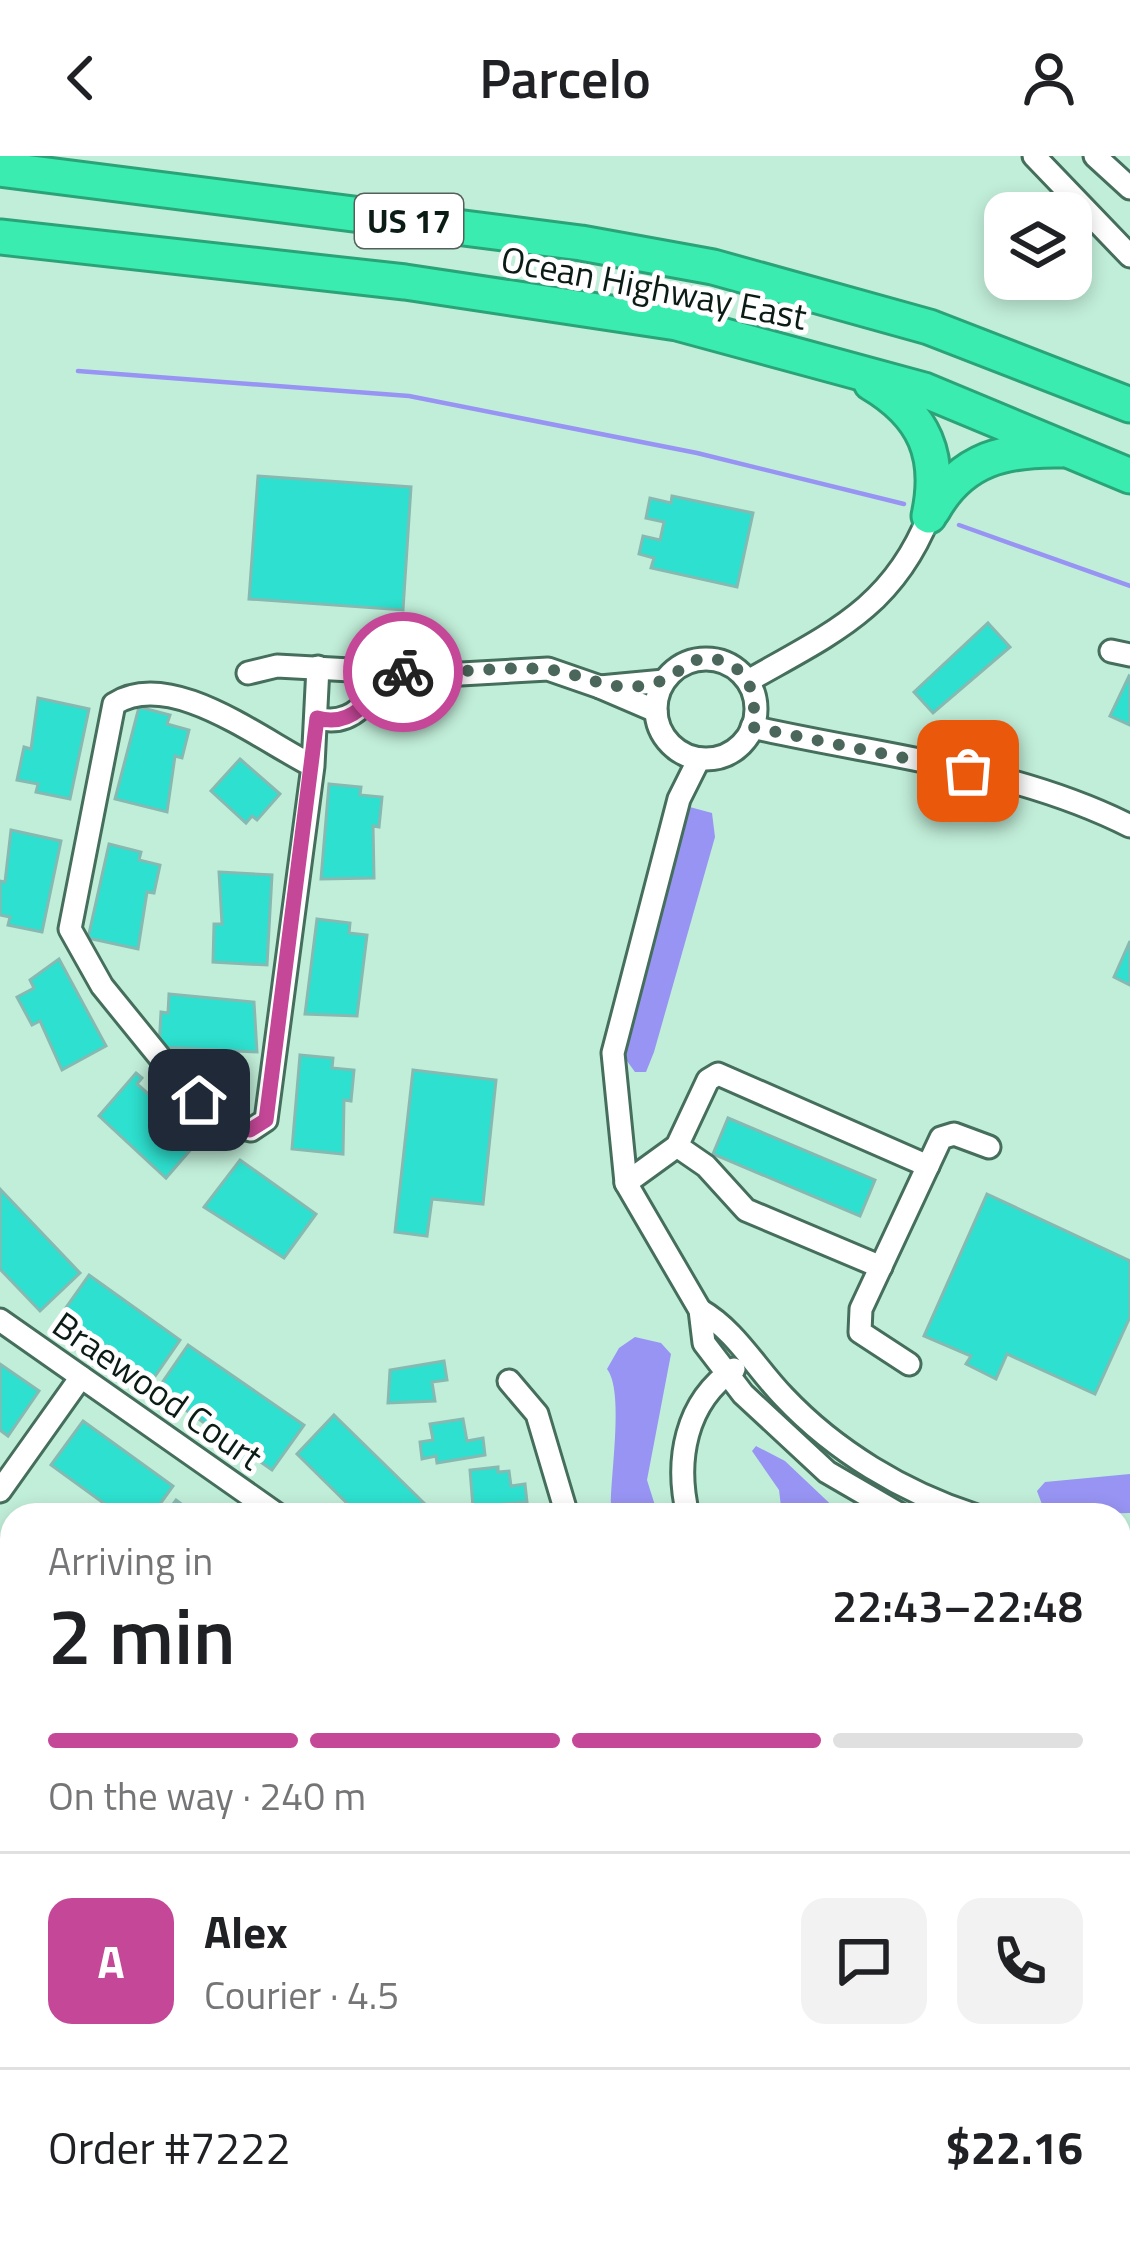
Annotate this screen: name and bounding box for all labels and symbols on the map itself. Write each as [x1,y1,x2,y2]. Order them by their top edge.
road number: US 17 [355,194,463,248]
street label: Ocean Highway East [496,230,812,344]
courier [343,612,463,732]
pin [917,720,1019,822]
pin [148,1049,250,1151]
street label: Braewood Court [42,1297,275,1483]

